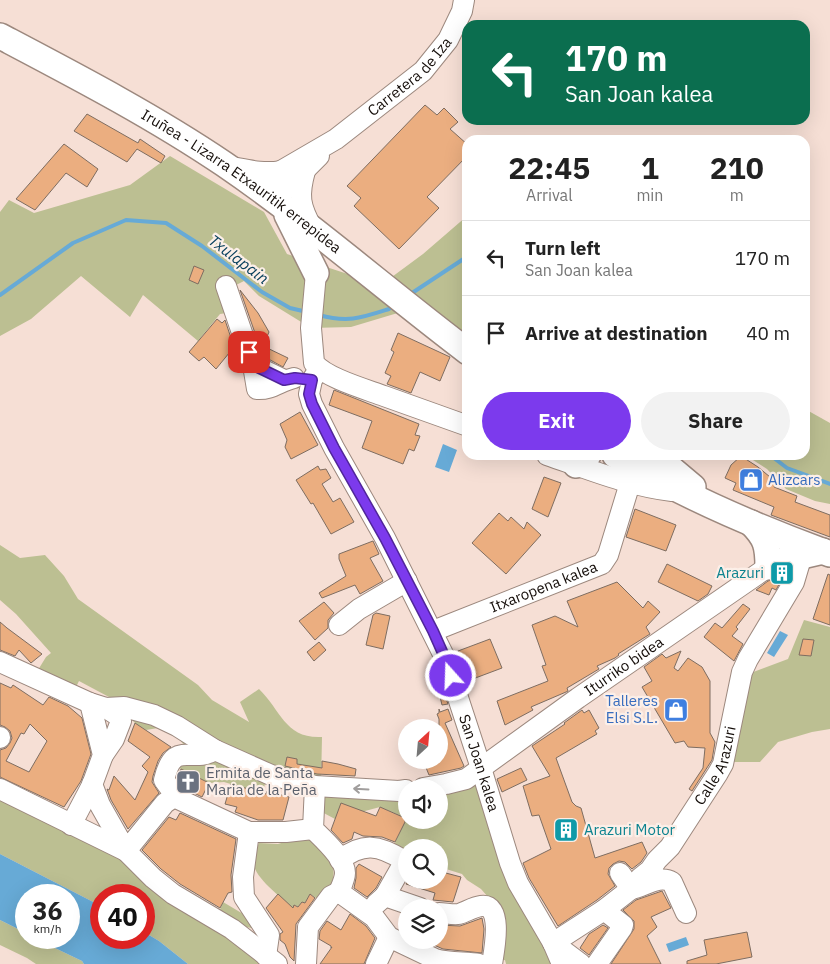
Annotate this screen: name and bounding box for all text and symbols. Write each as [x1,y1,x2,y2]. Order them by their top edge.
street label: Carretera de Iza [363,33,456,120]
text: 170 m [565,35,668,81]
icon: left [482,40,547,105]
text: San Joan kalea [565,79,713,108]
street label: Iruñea - Lizarra Etxauritik errepidea [138,105,345,257]
text: 22:45 [508,148,590,187]
text: 1 [641,148,659,187]
text: 210 [710,148,764,187]
text: Arrival [526,185,573,205]
text: min [636,185,663,205]
text: m [730,185,744,205]
water label: Txulapain [205,230,273,288]
text: Turn left [525,236,601,260]
icon: left [482,244,510,272]
text: 170 m [735,246,790,270]
text: San Joan kalea [525,260,633,280]
icon: arrive [482,319,510,347]
text: Arrive at destination [525,321,708,345]
text: 40 m [746,321,790,345]
pin [228,331,270,373]
icon: arrive [235,338,263,366]
button: Exit [482,392,631,450]
button: Share [641,392,790,450]
shop icon: Alizcars [738,467,764,493]
place label: Alizcars [768,470,821,489]
street label: Itxaropena kalea [487,557,600,617]
building icon: Arazuri [769,560,795,586]
place label: Arazuri [716,563,764,582]
street label: Iturriko bidea [581,632,667,700]
position arrow [424,649,476,701]
place label: Talleres Elsi S.L. [605,691,658,727]
shop icon: Talleres Elsi S.L. [663,697,689,723]
street label: San Joan kalea [455,712,504,814]
north arrow [398,719,448,769]
map controls [398,719,448,949]
street label: Calle Arazuri [690,724,740,808]
place label: Ermita de Santa Maria de la Peña [206,763,317,799]
church icon: Ermita de Santa Maria de la Peña [175,769,201,795]
button: sound [398,779,448,829]
one-way arrow [353,784,369,793]
building icon: Arazuri Motor [553,817,579,843]
place label: Arazuri Motor [584,820,676,839]
button: search [398,839,448,889]
speed limit sign: 40 [90,884,155,949]
text: 36 [32,894,63,927]
button: layers [398,899,448,949]
text: km/h [33,921,62,936]

